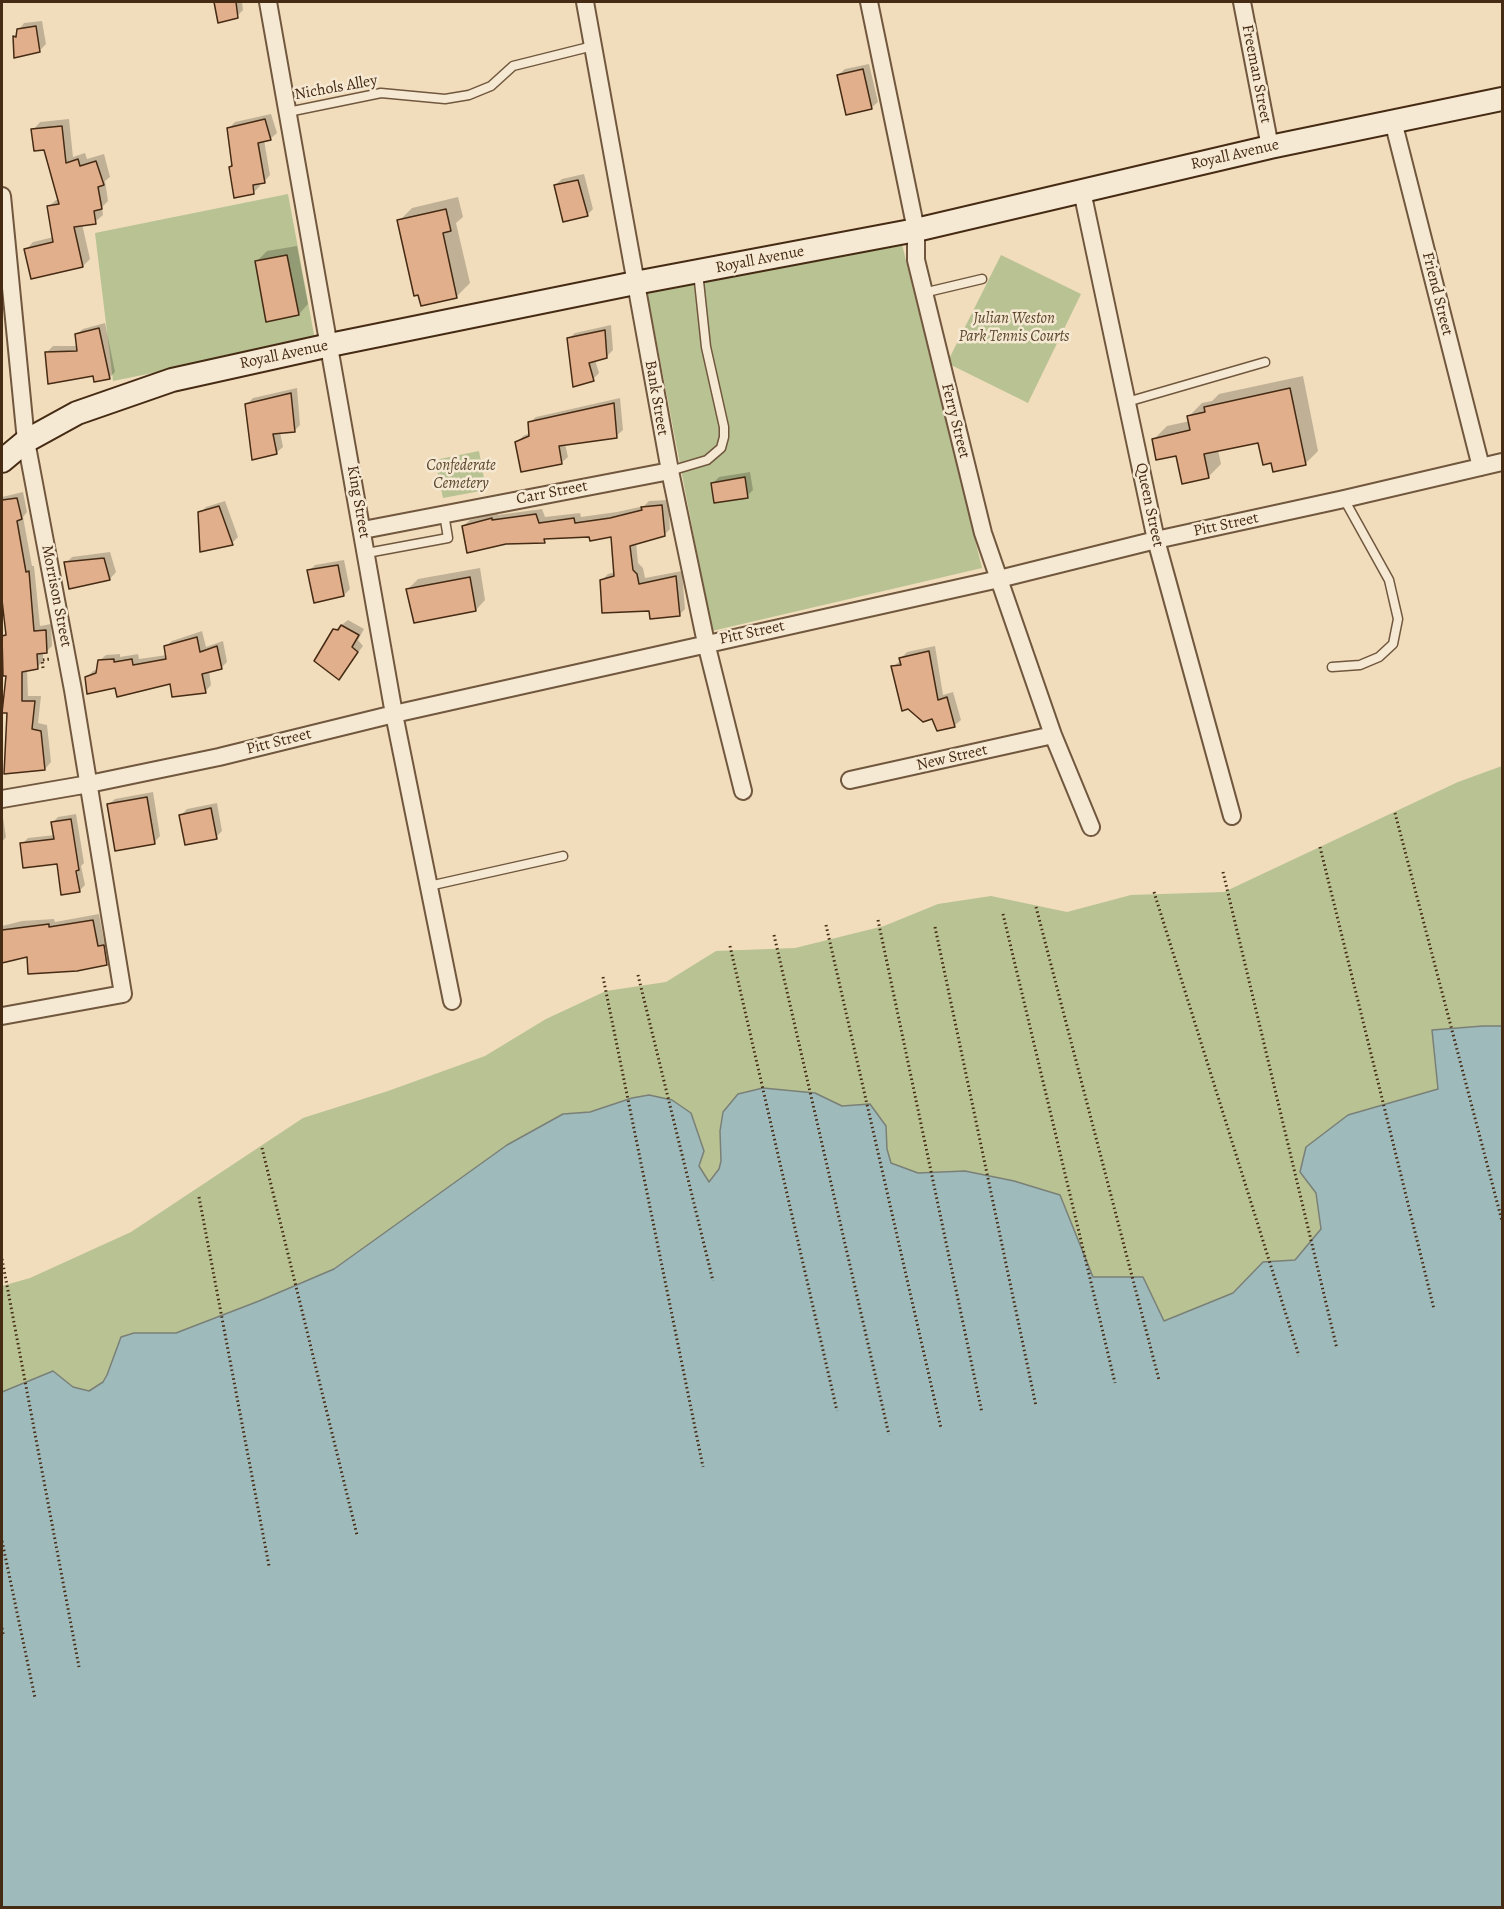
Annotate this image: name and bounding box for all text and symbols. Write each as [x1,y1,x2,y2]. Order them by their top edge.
street label: Freeman Street [1237,23,1275,125]
street label: Nichols Alley [293,71,379,105]
street label: Royall Avenue [1189,136,1281,174]
street label: Royall Avenue [714,242,806,278]
street label: Friend Street [1417,250,1457,338]
park label: Julian Weston Park Tennis Courts [959,309,1069,347]
street label: Royall Avenue [238,336,330,374]
street label: Bank Street [640,359,672,437]
street label: Ferry Street [936,381,974,461]
park label: Confederate Cemetery [426,456,496,494]
street label: Queen Street [1131,461,1167,549]
street label: King Street [342,464,374,540]
street label: Carr Street [515,477,589,509]
street label: Pitt Street [1192,509,1260,541]
street label: Morrison Street [37,543,75,649]
street label: Pitt Street [718,617,786,649]
street label: Pitt Street [245,725,313,759]
street label: New Street [915,741,989,775]

